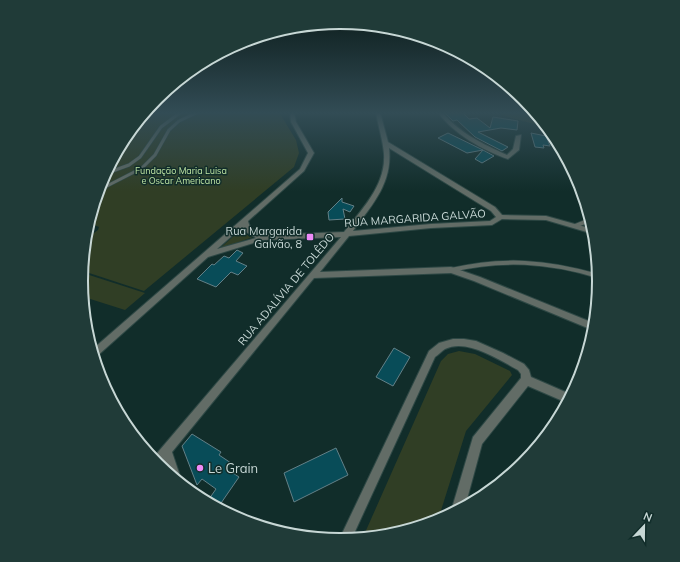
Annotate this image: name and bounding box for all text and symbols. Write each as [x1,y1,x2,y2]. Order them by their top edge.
park label: Fundação Maria Luisa e Oscar Americano [135,165,227,186]
street label: RUA MARGARIDA GALVÃO [344,206,486,230]
place label: Rua Margarida Galvão, 8 [226,224,302,251]
street label: RUA ADALÍVIA DE TOLÊDO [235,230,337,348]
marker: Rua Margarida Galvão, 8 [305,232,315,242]
place label: Le Grain [208,460,258,476]
marker: Le Grain [195,463,205,473]
north arrow [624,506,664,546]
text: N [641,509,654,525]

